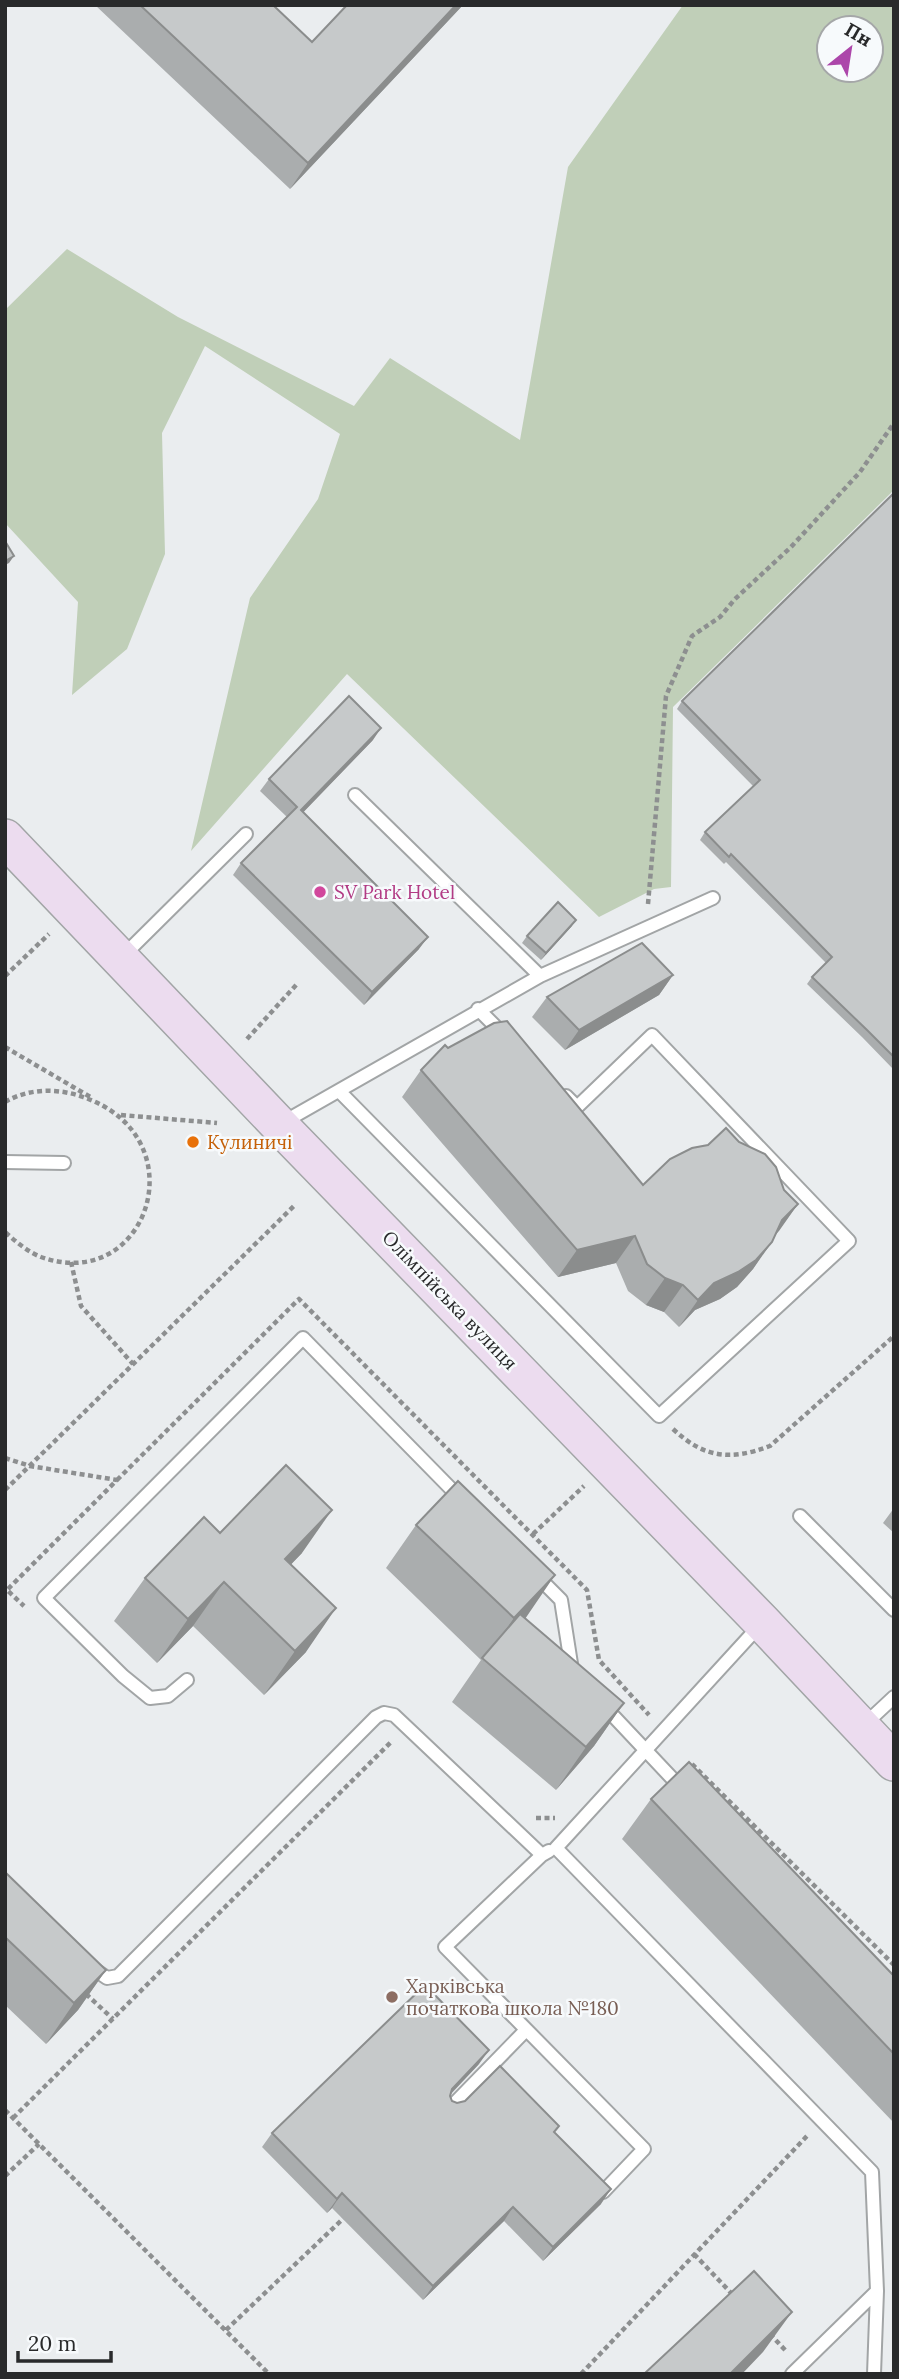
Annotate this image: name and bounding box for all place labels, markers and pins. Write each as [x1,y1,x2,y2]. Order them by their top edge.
place label: SV Park Hotel [334,880,455,904]
marker: SV Park Hotel [312,884,328,900]
place label: Кулиничі [207,1130,292,1154]
marker: Кулиничі [185,1134,201,1150]
place label: Харківська початкова школа №180 [406,1974,619,2020]
marker: Харківська початкова школа №180 [384,1989,400,2005]

